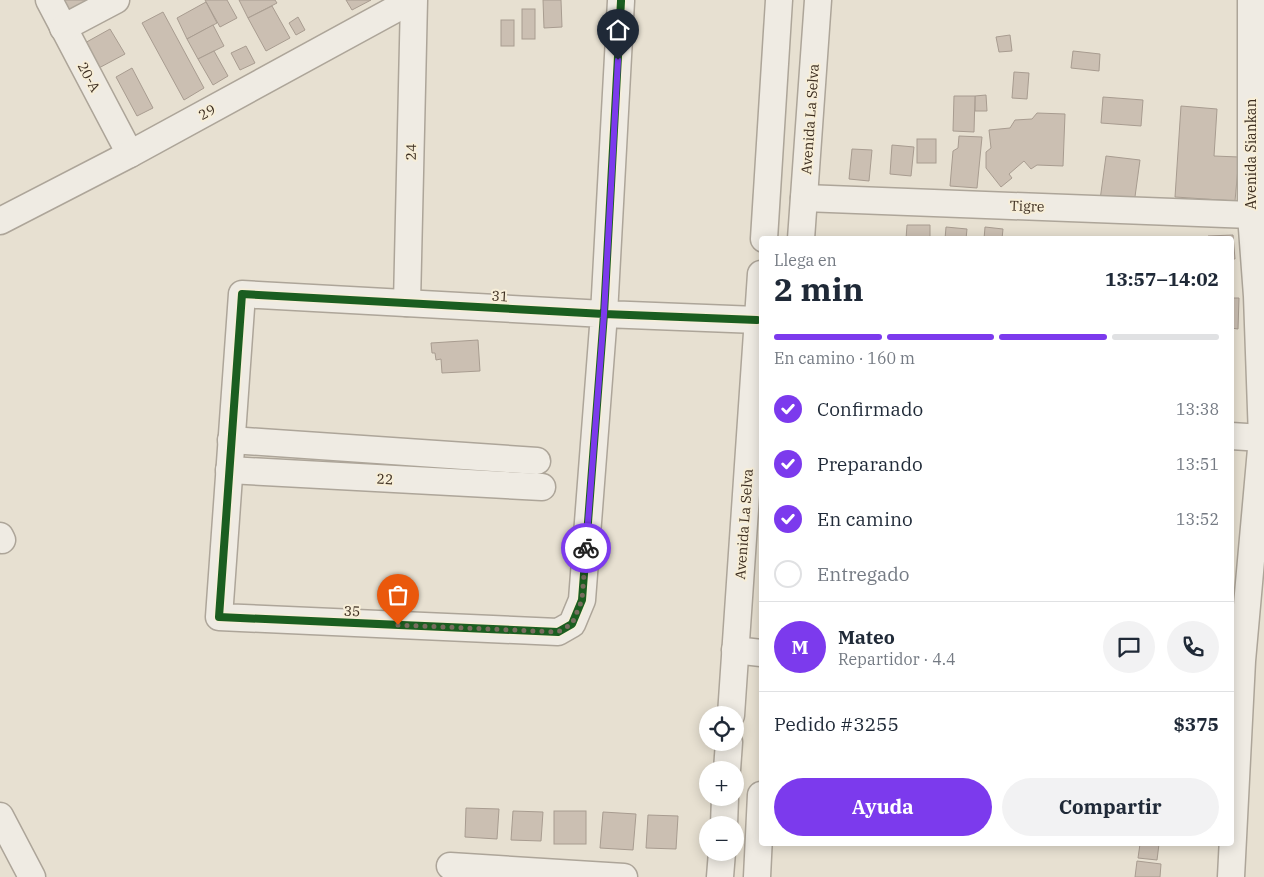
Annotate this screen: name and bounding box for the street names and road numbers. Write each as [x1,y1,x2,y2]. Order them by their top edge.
street label: 20-A [74,59,105,96]
street label: Avenida La Selva [797,63,823,175]
street label: Avenida Siankan [1242,99,1260,209]
street label: 29 [195,100,219,124]
street label: 24 [402,143,420,161]
street label: Tigre [1009,196,1045,216]
street label: 31 [491,287,509,305]
street label: Avenida La Selva [731,468,757,580]
street label: 22 [376,470,394,488]
street label: 35 [343,602,361,620]

